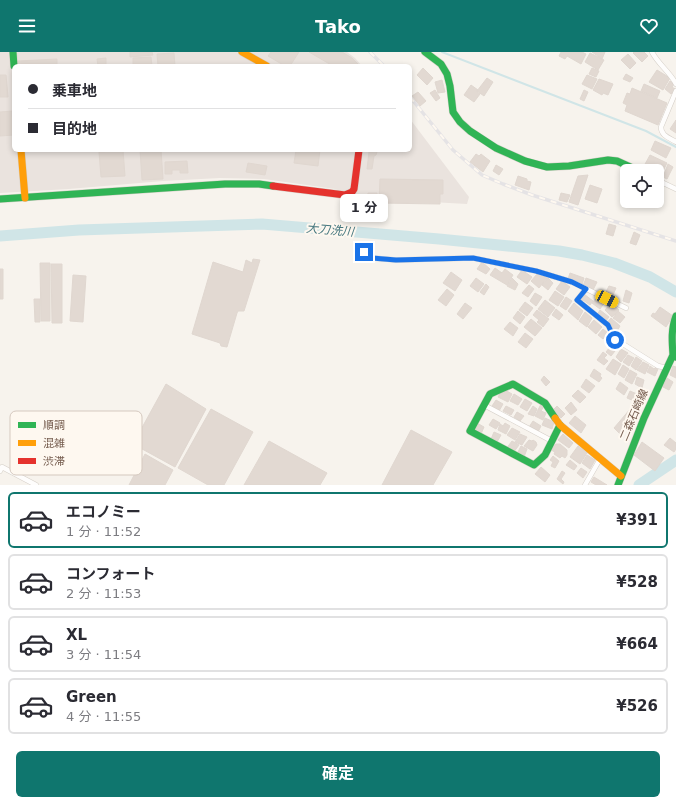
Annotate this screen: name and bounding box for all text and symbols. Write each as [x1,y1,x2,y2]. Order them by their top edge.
icon: menu [16,15,38,37]
icon: heart [638,15,660,37]
text: Tako [315,16,361,37]
text: 乗車地 [52,82,97,100]
text: 目的地 [52,120,97,138]
map controls [620,164,664,208]
button: locate [620,164,664,208]
callout: 1 分 [340,194,388,222]
text: 1 分 [351,200,377,215]
water label: 大刀洗川 [305,221,357,239]
route end [355,243,373,261]
car [594,288,620,310]
route start [606,331,624,349]
street label: 二森石崎線 [617,387,651,443]
legend [10,411,142,475]
text: 順調 [43,419,65,432]
text: 混雑 [43,437,65,450]
text: 渋滞 [43,455,65,468]
icon: car [18,502,54,538]
text: エコノミー [66,503,141,521]
text: ¥391 [616,511,658,529]
text: 1 分 · 11:52 [66,524,141,539]
icon: car [18,564,54,600]
text: コンフォート [66,565,156,583]
text: ¥528 [616,573,658,591]
text: 2 分 · 11:53 [66,586,141,601]
icon: car [18,626,54,662]
text: XL [66,626,87,644]
text: ¥664 [616,635,658,653]
text: 3 分 · 11:54 [66,647,141,662]
icon: car [18,688,54,724]
text: Green [66,688,117,706]
text: ¥526 [616,697,658,715]
text: 4 分 · 11:55 [66,709,141,724]
button: 確定 [16,751,660,797]

